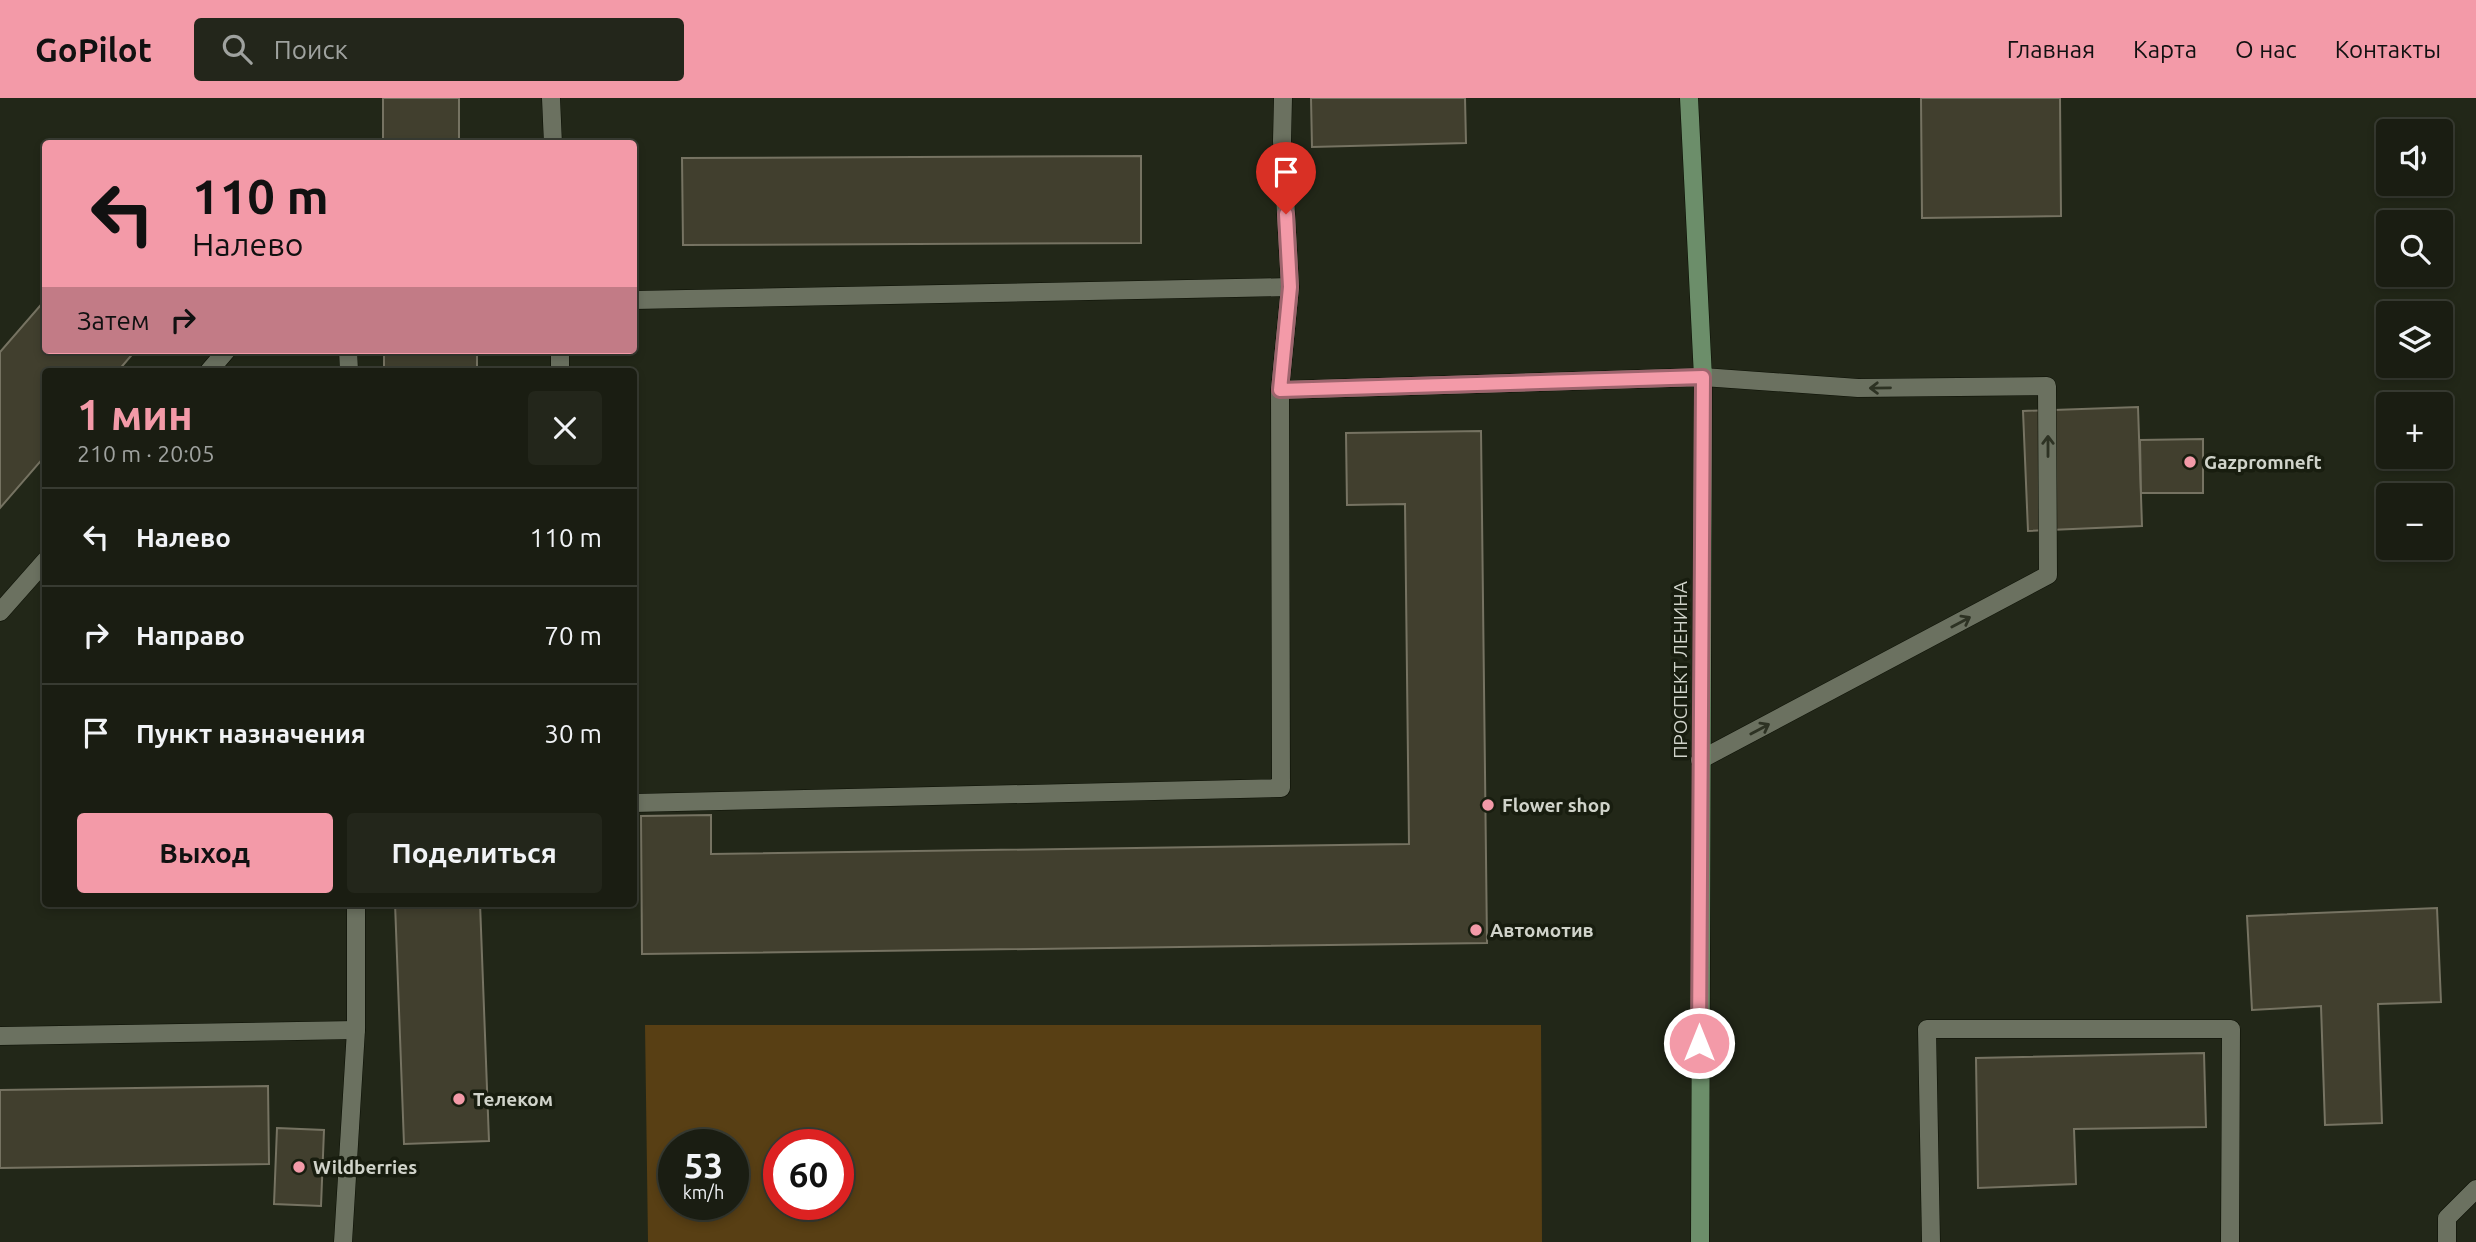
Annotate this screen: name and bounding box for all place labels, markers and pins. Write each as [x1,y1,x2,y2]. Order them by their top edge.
pin [1256,142,1316,214]
place label: Gazpromneft [2204,451,2322,473]
marker: Gazpromneft [2182,454,2198,470]
place label: Flower shop [1502,794,1611,816]
marker: Flower shop [1480,797,1496,813]
place label: Автомотив [1490,919,1594,941]
marker: Автомотив [1468,922,1484,938]
place label: Телеком [473,1088,553,1110]
marker: Телеком [451,1091,467,1107]
place label: Wildberries [313,1156,417,1178]
marker: Wildberries [291,1159,307,1175]

